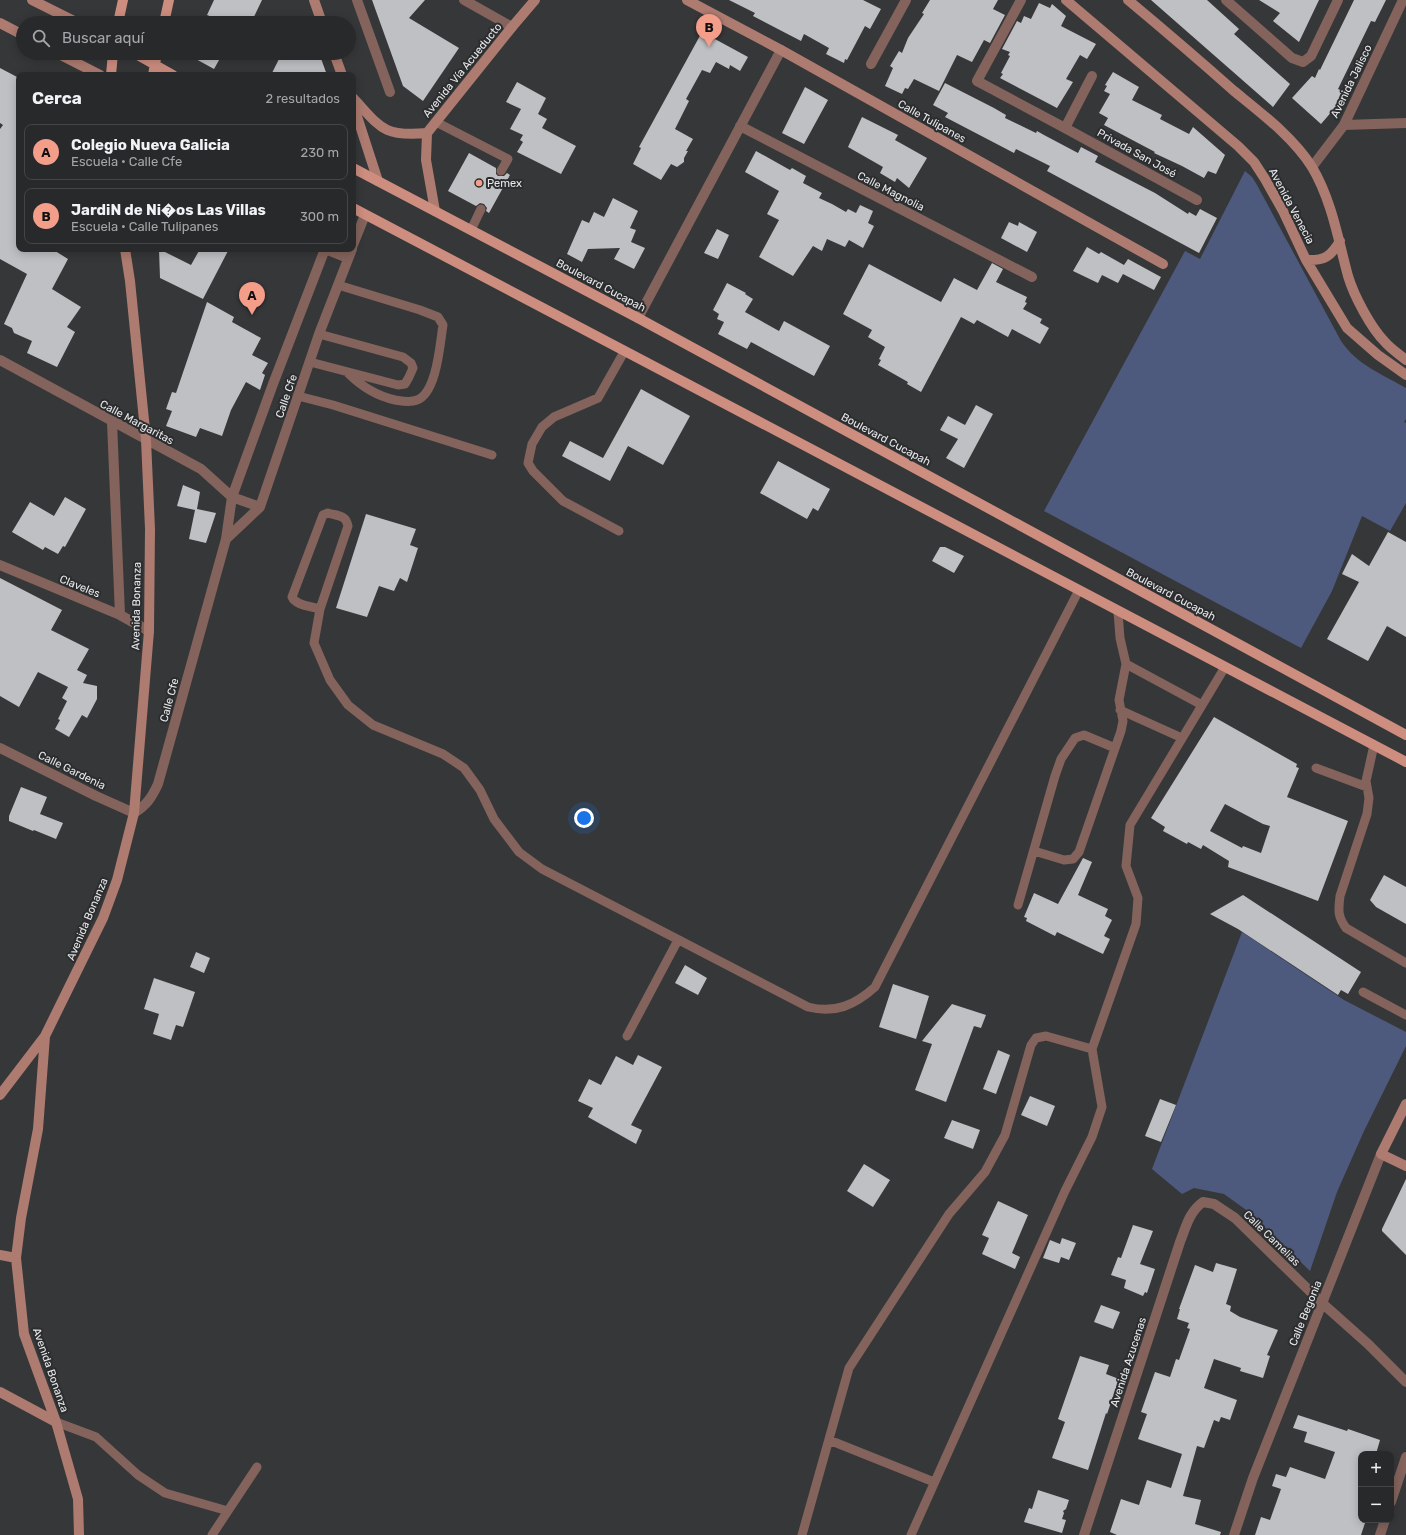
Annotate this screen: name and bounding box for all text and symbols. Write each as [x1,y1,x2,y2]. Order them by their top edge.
pin: B [696,14,722,47]
search box [16,16,356,60]
street label: Avenida Vía Acueducto [420,20,504,120]
icon: search [30,27,52,49]
text: Buscar aquí [62,29,144,47]
street label: Avenida Jalisco [1328,42,1375,120]
text: Cerca [32,88,82,108]
text: 2 resultados [265,91,340,106]
street label: Calle Tulipanes [895,97,968,146]
street label: Privada San José [1095,126,1179,181]
text: Colegio Nueva Galicia [71,136,230,154]
text: A [41,145,51,160]
text: 230 m [301,145,339,160]
text: Escuela · Calle Cfe [71,154,182,169]
street label: Avenida Venecia [1266,166,1317,246]
street label: Calle Magnolia [855,169,926,214]
place label: Pemex [487,177,522,190]
marker: Pemex [474,178,484,188]
text: JardiN de Ni�os Las Villas [71,201,266,219]
text: B [41,209,51,224]
text: 300 m [300,209,339,224]
text: Escuela · Calle Tulipanes [71,219,218,234]
street label: Boulevard Cucapah [554,256,648,315]
pin: A [239,282,265,315]
street label: Calle Cfe [273,373,300,420]
street label: Calle Margaritas [98,397,176,448]
street label: Boulevard Cucapah [839,410,933,469]
street label: Avenida Bonanza [129,562,144,650]
street label: Boulevard Cucapah [1124,565,1218,624]
street label: Claveles [58,572,102,601]
street label: Calle Cfe [157,677,182,724]
street label: Calle Gardenia [36,749,108,792]
your location [574,808,594,828]
street label: Avenida Bonanza [64,876,111,962]
street label: Calle Camelias [1241,1208,1303,1269]
street label: Calle Begonia [1286,1279,1324,1348]
street label: Avenida Azucenas [1108,1315,1149,1409]
street label: Avenida Bonanza [30,1326,71,1414]
map controls [1358,1451,1394,1523]
button: + [1358,1451,1394,1487]
button: − [1358,1487,1394,1523]

